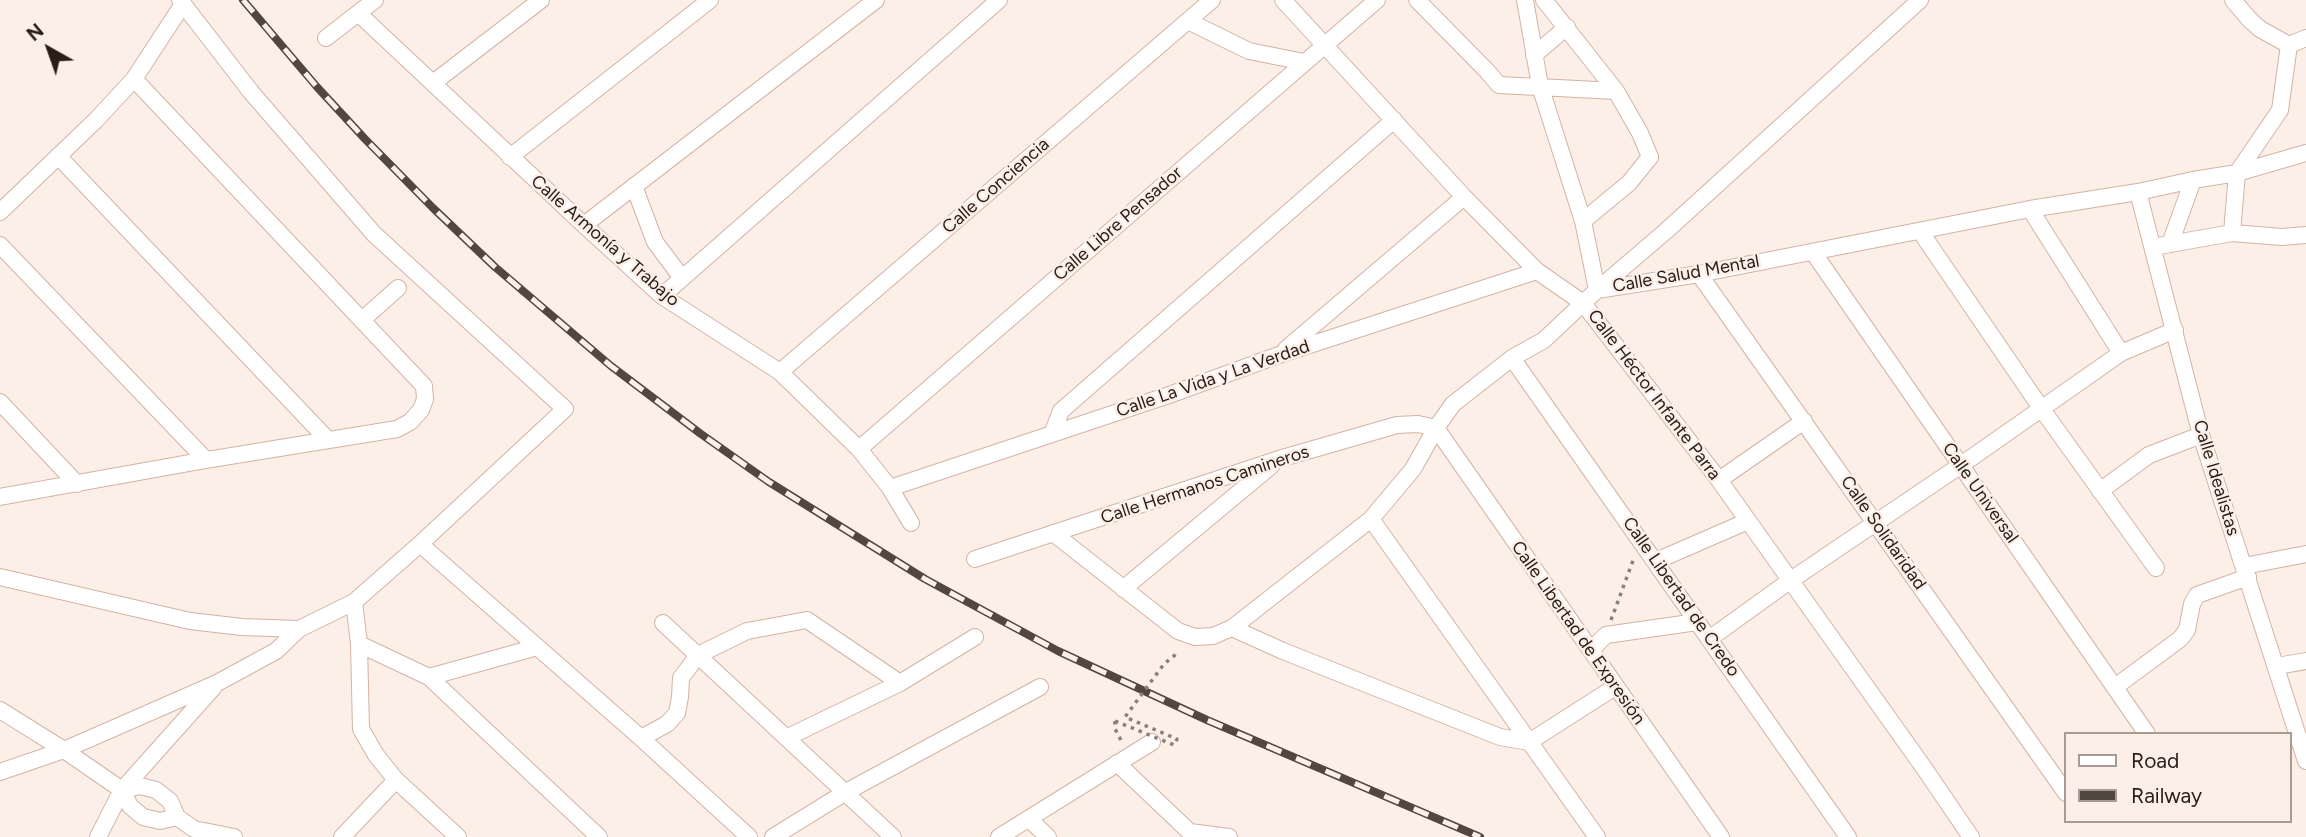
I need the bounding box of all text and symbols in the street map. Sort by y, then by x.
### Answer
north arrow [14,14,84,84]
text: N [22,19,48,46]
street label: Calle Conciencia [938,134,1054,238]
street label: Calle Libre Pensador [1049,162,1187,286]
street label: Calle Armonía y Trabajo [526,171,684,311]
street label: Calle Salud Mental [1611,250,1761,298]
street label: Calle Héctor Infante Parra [1583,306,1725,484]
street label: Calle La Vida y La Verdad [1114,336,1312,422]
street label: Calle Idealistas [2188,418,2244,538]
street label: Calle Universal [1937,439,2023,547]
street label: Calle Hermanos Camineros [1098,441,1312,529]
street label: Calle Solidaridad [1836,472,1930,594]
street label: Calle Libertad de Credo [1618,513,1744,681]
street label: Calle Libertad de Expresión [1506,537,1650,729]
legend [2064,732,2292,823]
text: Road [2131,748,2179,773]
text: Railway [2131,783,2202,808]

